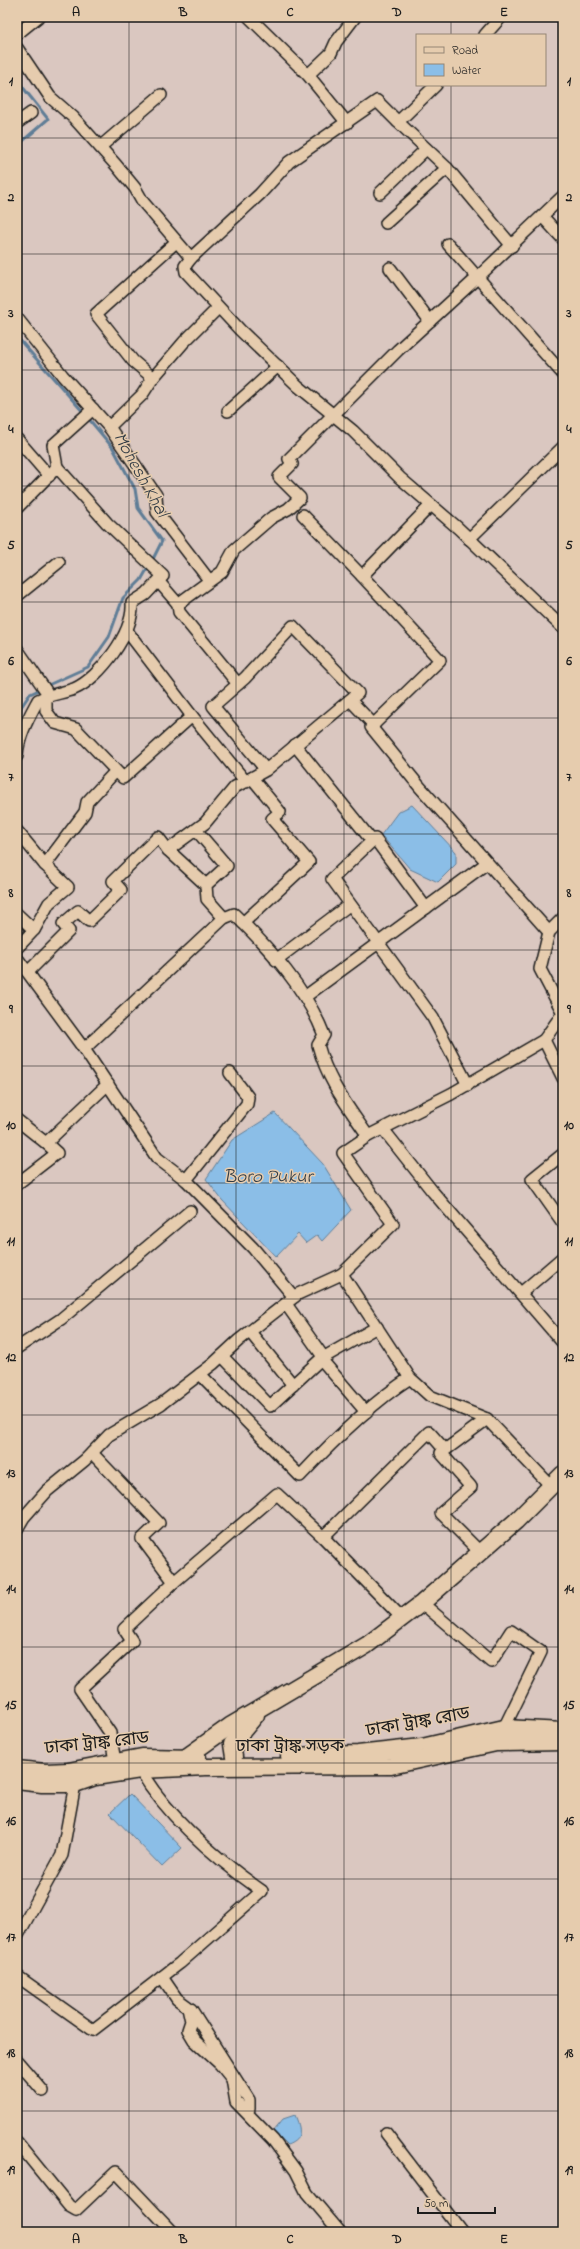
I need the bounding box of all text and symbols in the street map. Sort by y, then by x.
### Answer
text: A [72,3,80,22]
text: B [178,3,188,22]
text: C [286,3,294,22]
text: D [391,3,402,22]
text: E [500,3,508,22]
legend [416,34,546,86]
text: Road [452,42,478,60]
text: Water [452,62,481,80]
text: 1 [9,72,14,91]
text: 1 [567,72,572,91]
text: 2 [7,188,15,207]
text: 2 [565,188,573,207]
text: 3 [7,304,14,323]
text: 3 [565,304,572,323]
text: 4 [7,420,14,439]
text: 4 [565,420,572,439]
water label: Mohesh Khal [106,428,176,525]
text: 5 [7,536,15,555]
text: 5 [565,536,573,555]
text: 6 [7,652,14,671]
text: 6 [565,652,572,671]
text: 7 [8,768,14,787]
text: 7 [566,768,572,787]
text: 8 [8,884,14,903]
text: 8 [566,884,572,903]
text: 9 [8,1000,14,1019]
text: 9 [566,1000,572,1019]
text: 10 [6,1116,16,1135]
text: 10 [564,1116,574,1135]
water label: Boro Pukur [224,1164,315,1191]
text: 11 [7,1232,16,1251]
text: 11 [565,1232,574,1251]
text: 12 [6,1348,17,1367]
text: 12 [564,1348,575,1367]
text: 13 [6,1464,16,1483]
text: 13 [564,1464,574,1483]
text: 14 [6,1580,16,1599]
text: 14 [564,1580,574,1599]
text: 15 [5,1696,17,1715]
text: 15 [563,1696,575,1715]
street label: ঢাকা ট্রাঙ্ক রোড [363,1701,472,1745]
street label: ঢাকা ট্রাঙ্ক রোড [42,1726,151,1763]
street label: ঢাকা ট্রাঙ্ক সড়ক [235,1734,345,1760]
text: 16 [6,1812,16,1831]
text: 16 [564,1812,574,1831]
text: 17 [6,1928,16,1947]
text: 17 [564,1928,574,1947]
text: 18 [6,2044,16,2063]
text: 18 [564,2044,574,2063]
text: 19 [7,2161,16,2180]
text: 19 [565,2161,574,2180]
scale bar [418,2189,495,2215]
text: 50 m [424,2195,448,2213]
text: A [72,2230,80,2249]
text: B [178,2230,188,2249]
text: C [286,2230,294,2249]
text: D [391,2230,402,2249]
text: E [500,2230,508,2249]

